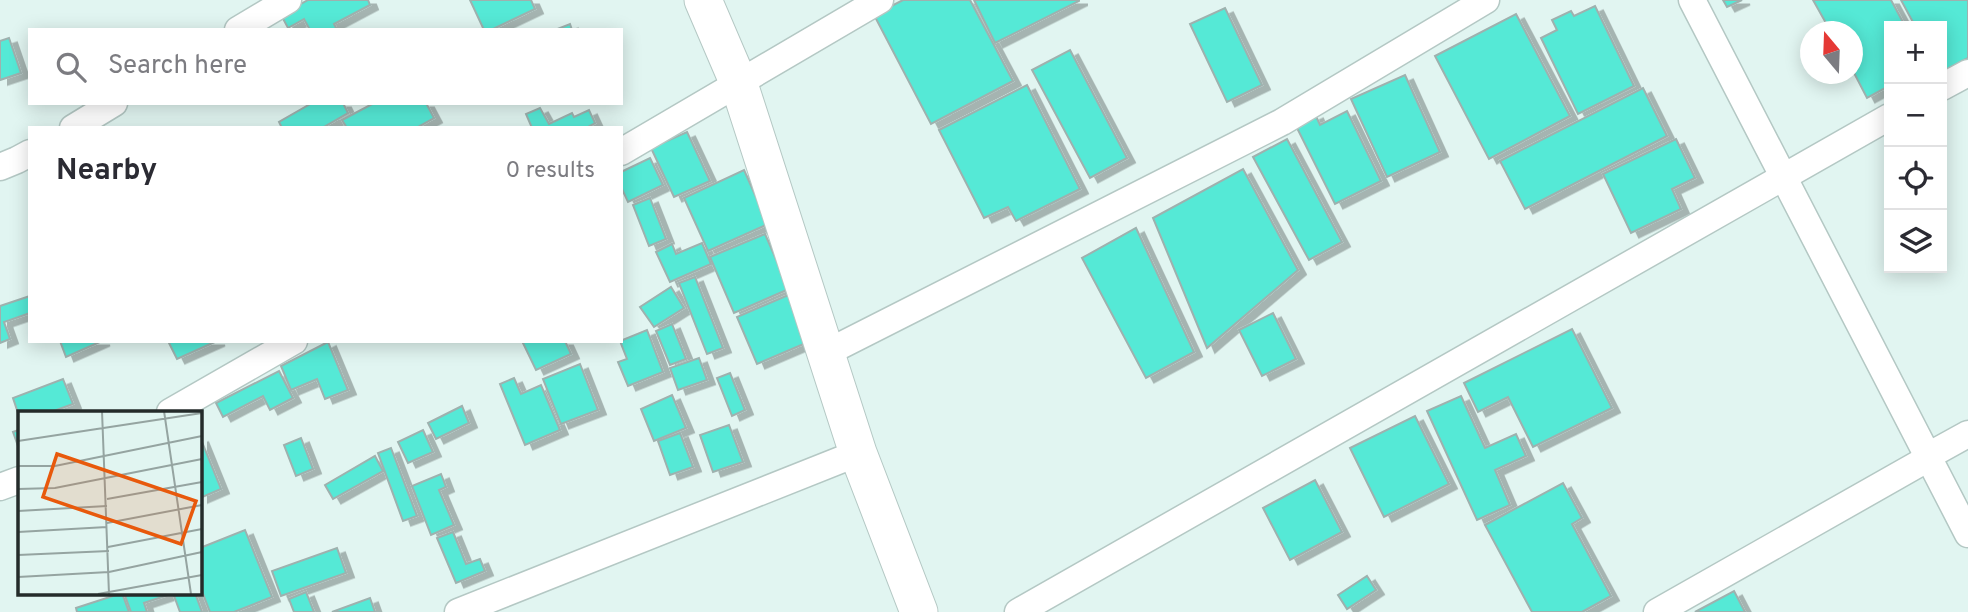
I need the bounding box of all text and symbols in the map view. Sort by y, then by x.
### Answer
north arrow [1800,21,1863,84]
map controls [1884,21,1947,273]
button: + [1884,21,1947,84]
search box [28,28,623,105]
icon: search [52,48,90,86]
text: Search here [108,50,247,83]
button: − [1884,84,1947,147]
button: locate [1884,147,1947,210]
text: Nearby [56,153,157,190]
text: 0 results [506,157,595,186]
button: layers [1884,210,1947,273]
inset map [18,411,201,594]

